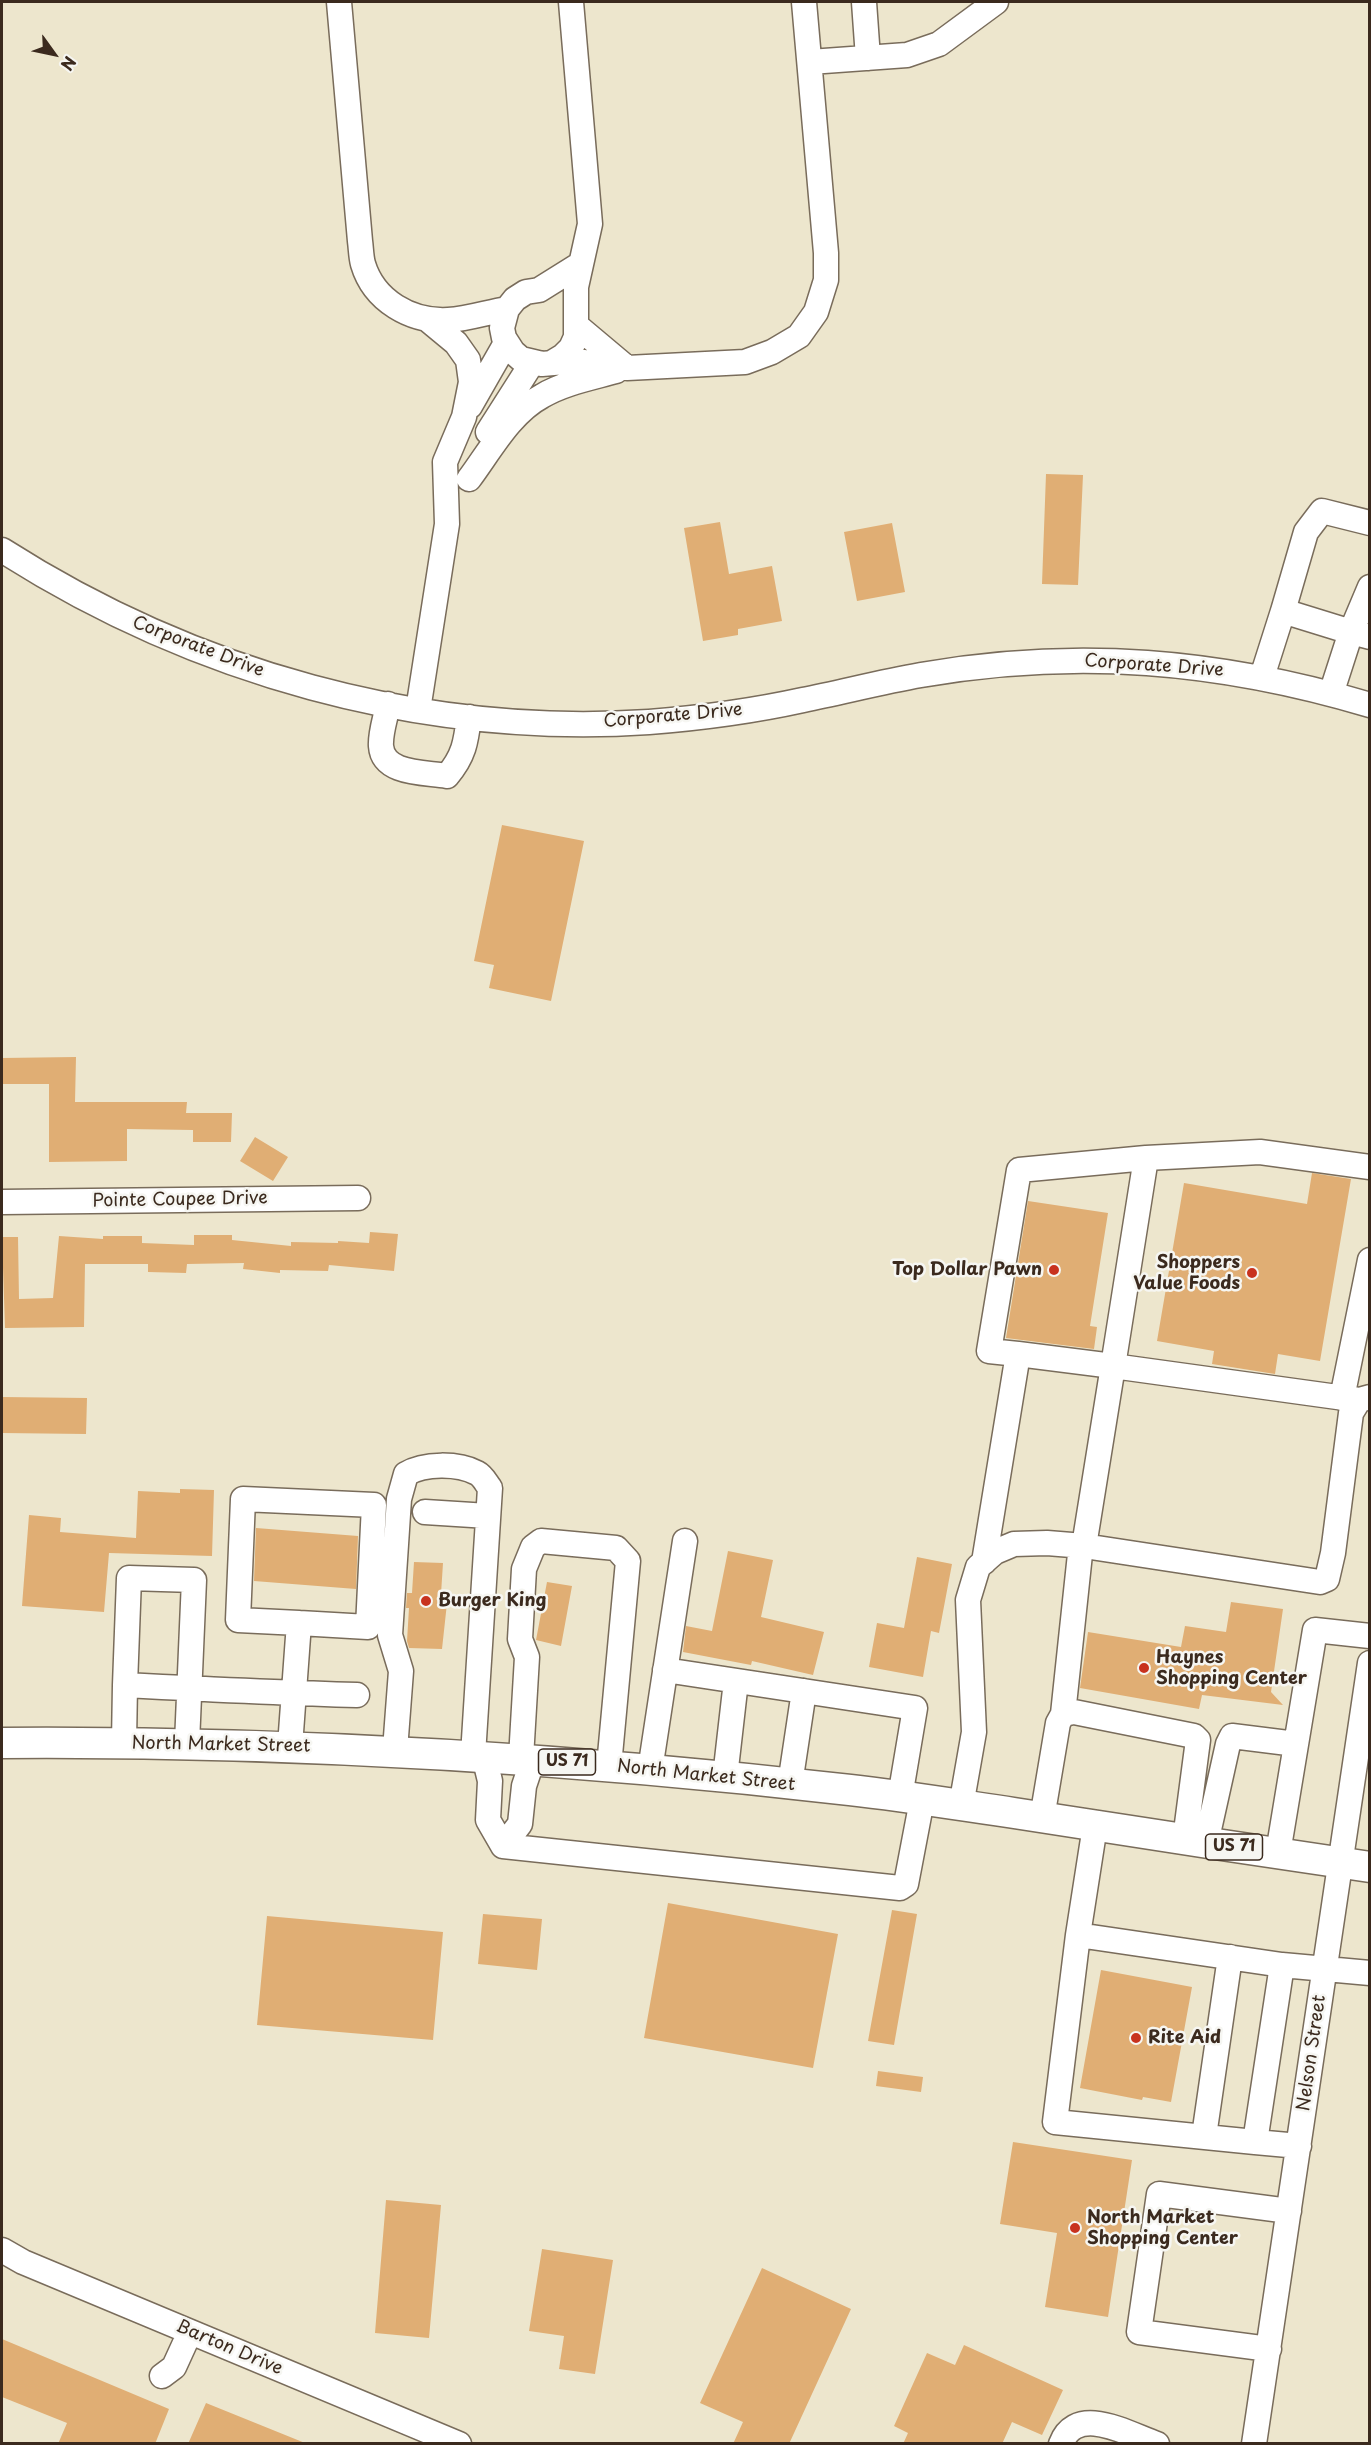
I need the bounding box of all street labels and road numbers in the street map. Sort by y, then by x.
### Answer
street label: Corporate Drive [129,612,267,682]
street label: Corporate Drive [1084,650,1224,682]
street label: Corporate Drive [603,699,743,733]
street label: Pointe Coupee Drive [92,1188,268,1212]
street label: North Market Street [131,1733,311,1757]
road number: US 71 [538,1749,596,1775]
street label: North Market Street [616,1756,796,1796]
road number: US 71 [1206,1834,1262,1860]
street label: Nelson Street [1293,1993,1331,2113]
street label: Barton Drive [172,2316,286,2380]

